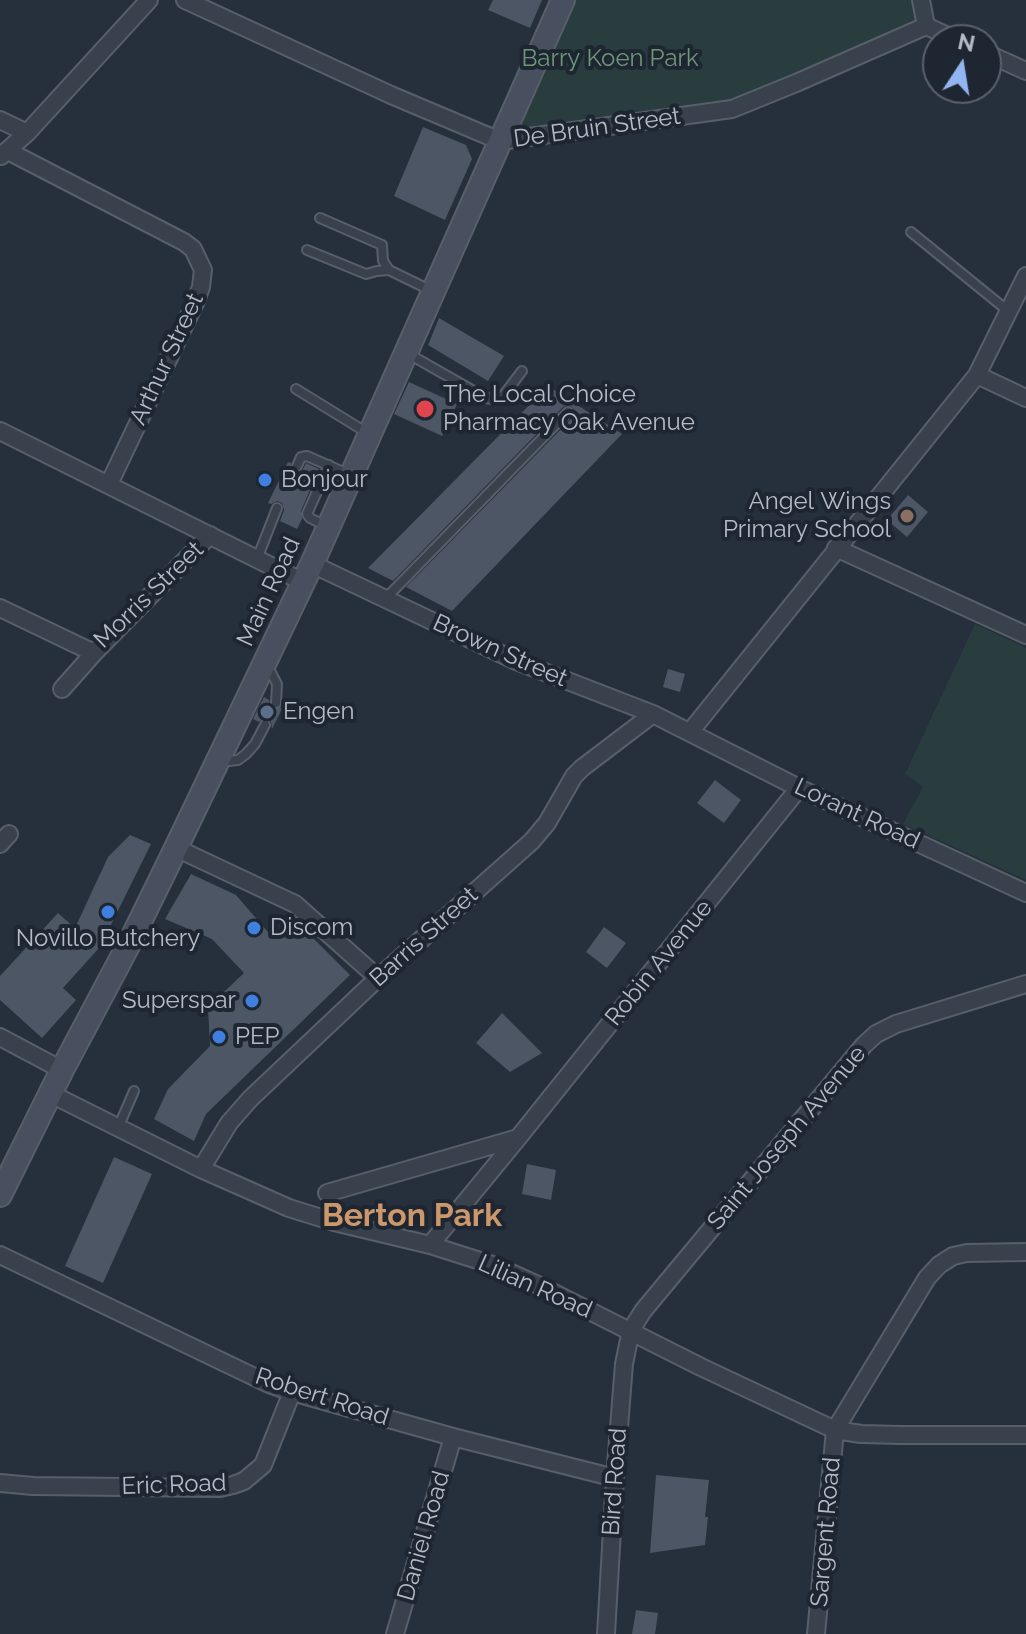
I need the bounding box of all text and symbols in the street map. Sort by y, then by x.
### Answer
north arrow [922,24,1002,104]
text: N [956,28,977,57]
park label: Barry Koen Park [521,45,699,73]
street label: De Bruin Street [512,102,682,154]
street label: Arthur Street [124,289,210,429]
place label: The Local Choice Pharmacy Oak Avenue [443,381,695,437]
marker: The Local Choice Pharmacy Oak Avenue [414,398,436,420]
place label: Bonjour [281,466,368,494]
marker: Bonjour [256,471,274,489]
place label: Angel Wings Primary School [723,488,891,544]
marker: Angel Wings Primary School [898,507,916,525]
street label: Main Road [231,533,307,651]
street label: Morris Street [88,536,210,654]
street label: Brown Street [428,609,572,693]
place label: Engen [283,698,354,726]
marker: Engen [258,703,276,721]
street label: Lorant Road [790,772,924,856]
street label: Barris Street [364,881,484,993]
street label: Robin Avenue [599,894,719,1032]
marker: Novillo Butchery [99,903,117,921]
place label: Discom [270,914,353,942]
marker: Discom [245,919,263,937]
place label: Novillo Butchery [16,925,200,953]
place label: Superspar [122,987,236,1015]
marker: Superspar [243,992,261,1010]
place label: PEP [235,1023,279,1051]
marker: PEP [210,1028,228,1046]
street label: Saint Joseph Avenue [702,1040,872,1236]
district label: Berton Park [322,1197,502,1235]
street label: Lilian Road [474,1249,596,1325]
street label: Robert Road [252,1362,392,1432]
street label: Bird Road [597,1427,633,1537]
street label: Sargent Road [805,1456,847,1608]
street label: Daniel Road [392,1468,456,1604]
street label: Eric Road [121,1469,227,1501]

